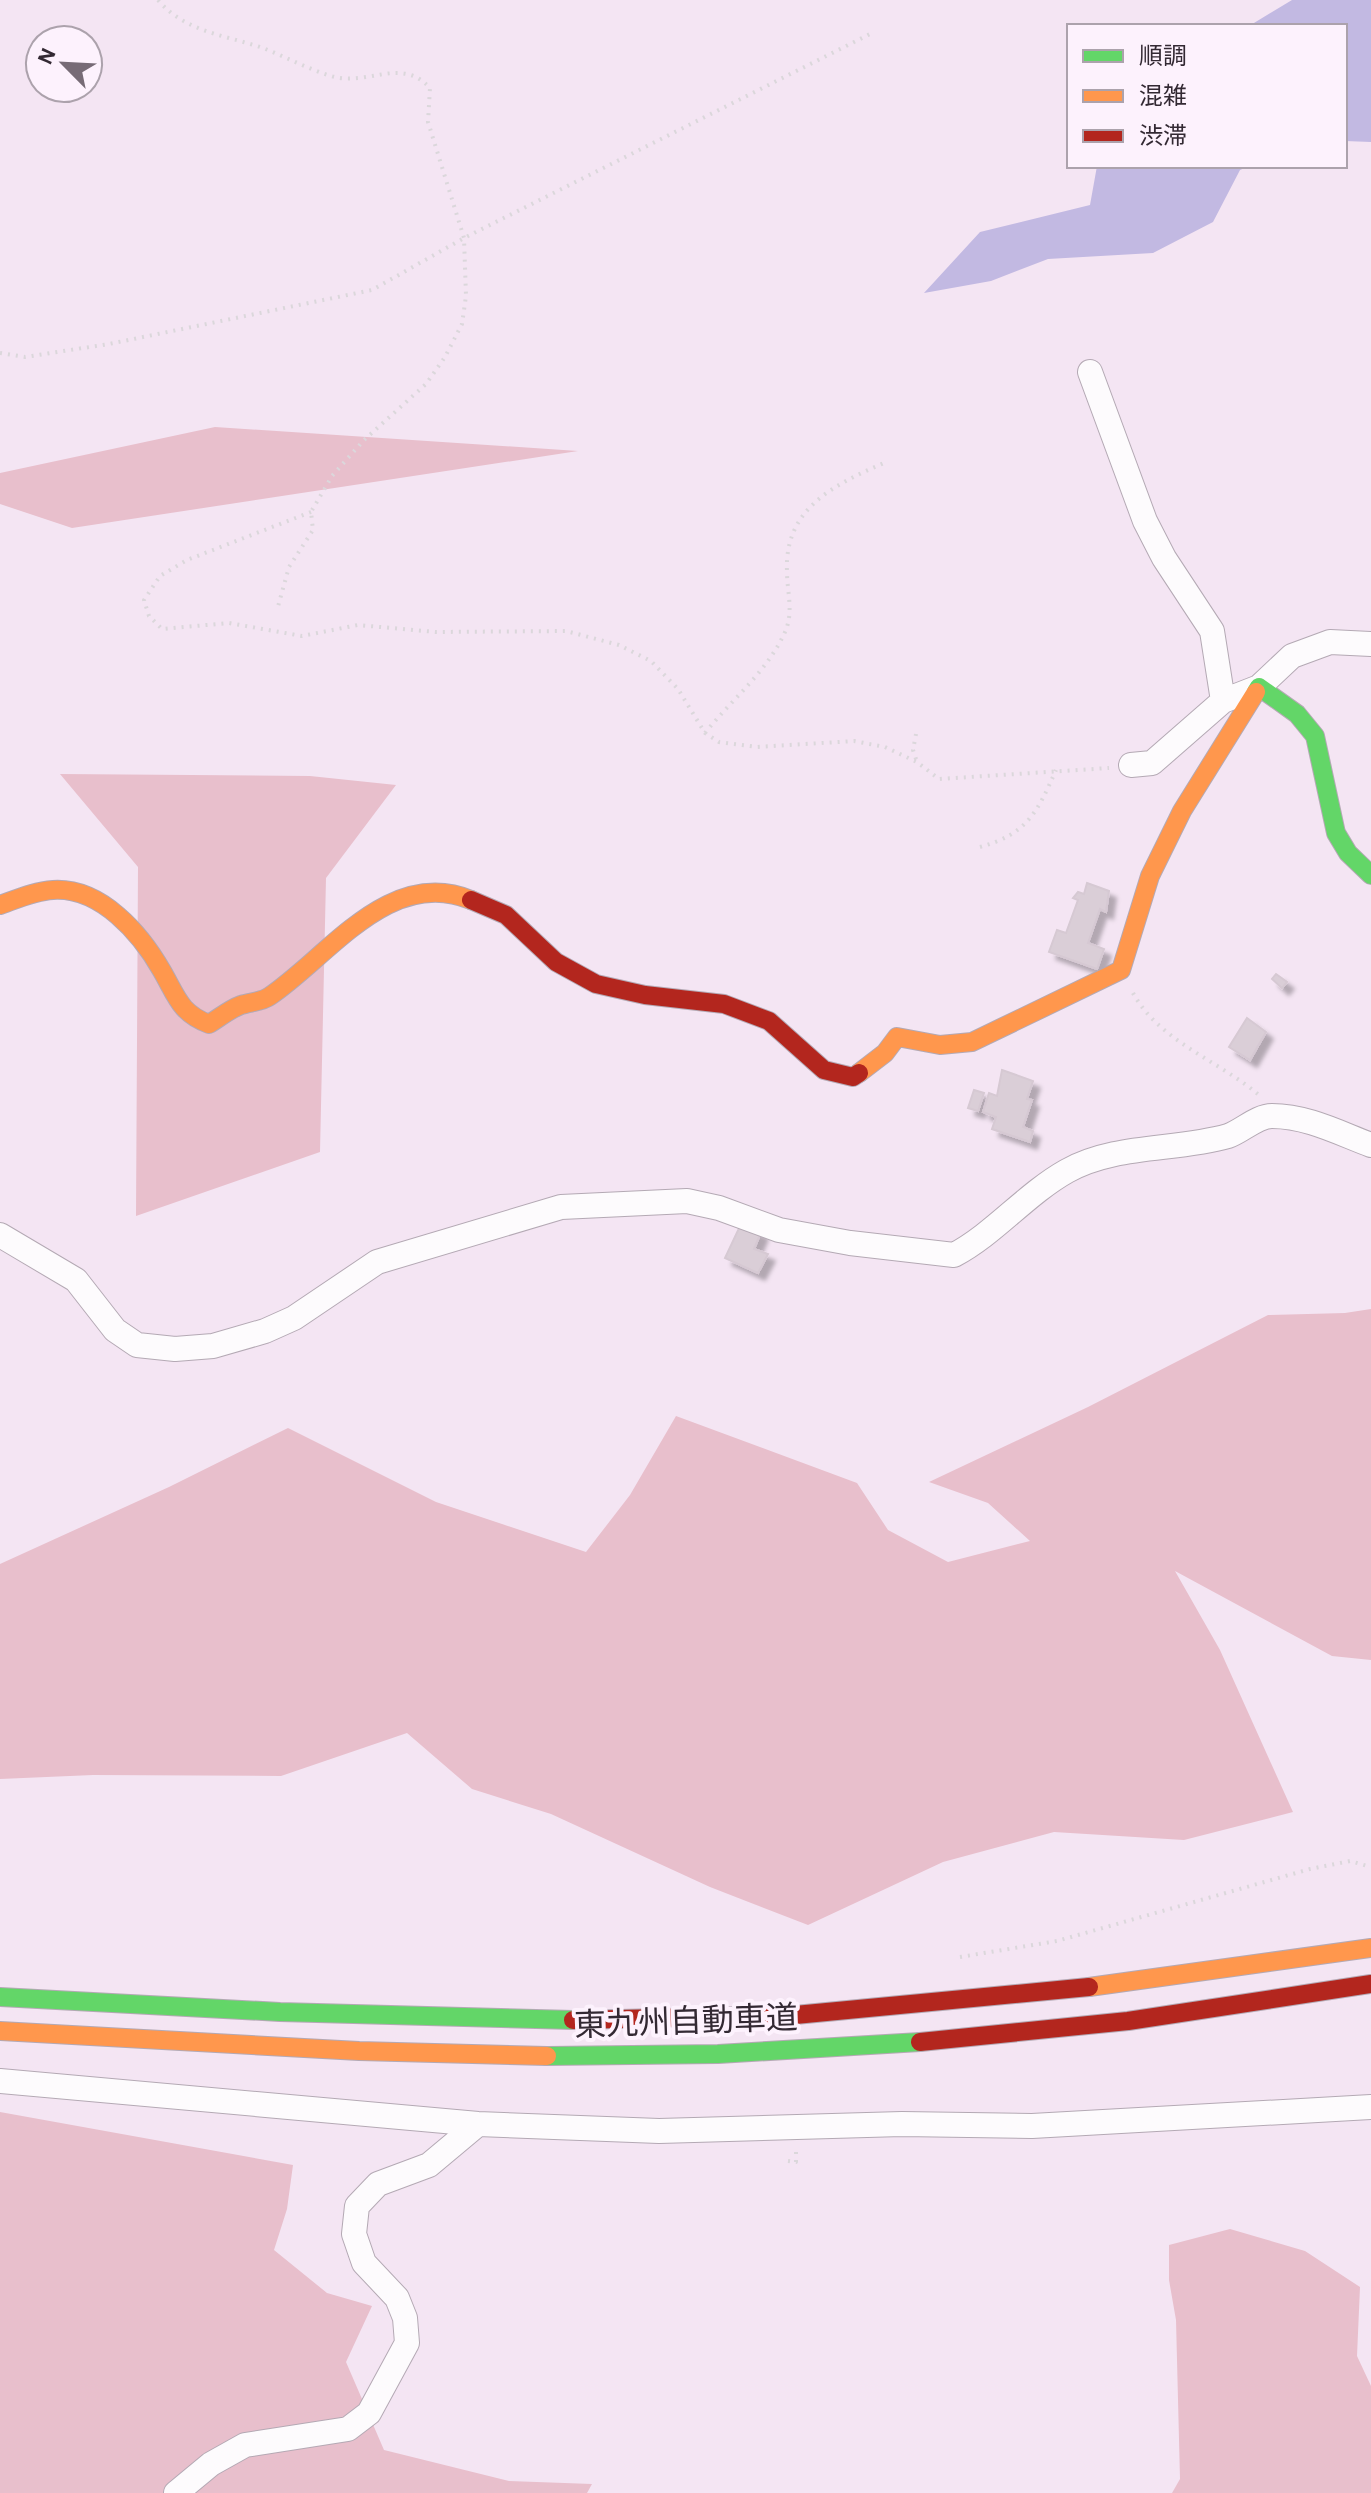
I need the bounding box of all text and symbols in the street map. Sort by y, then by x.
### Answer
north arrow [24,24,104,104]
legend [1067,24,1347,168]
text: 順調 [1139,44,1187,69]
text: N [33,45,60,68]
text: 混雑 [1139,83,1187,109]
text: 渋滞 [1139,123,1187,149]
street label: 東九州自動車道 [573,2000,798,2042]

